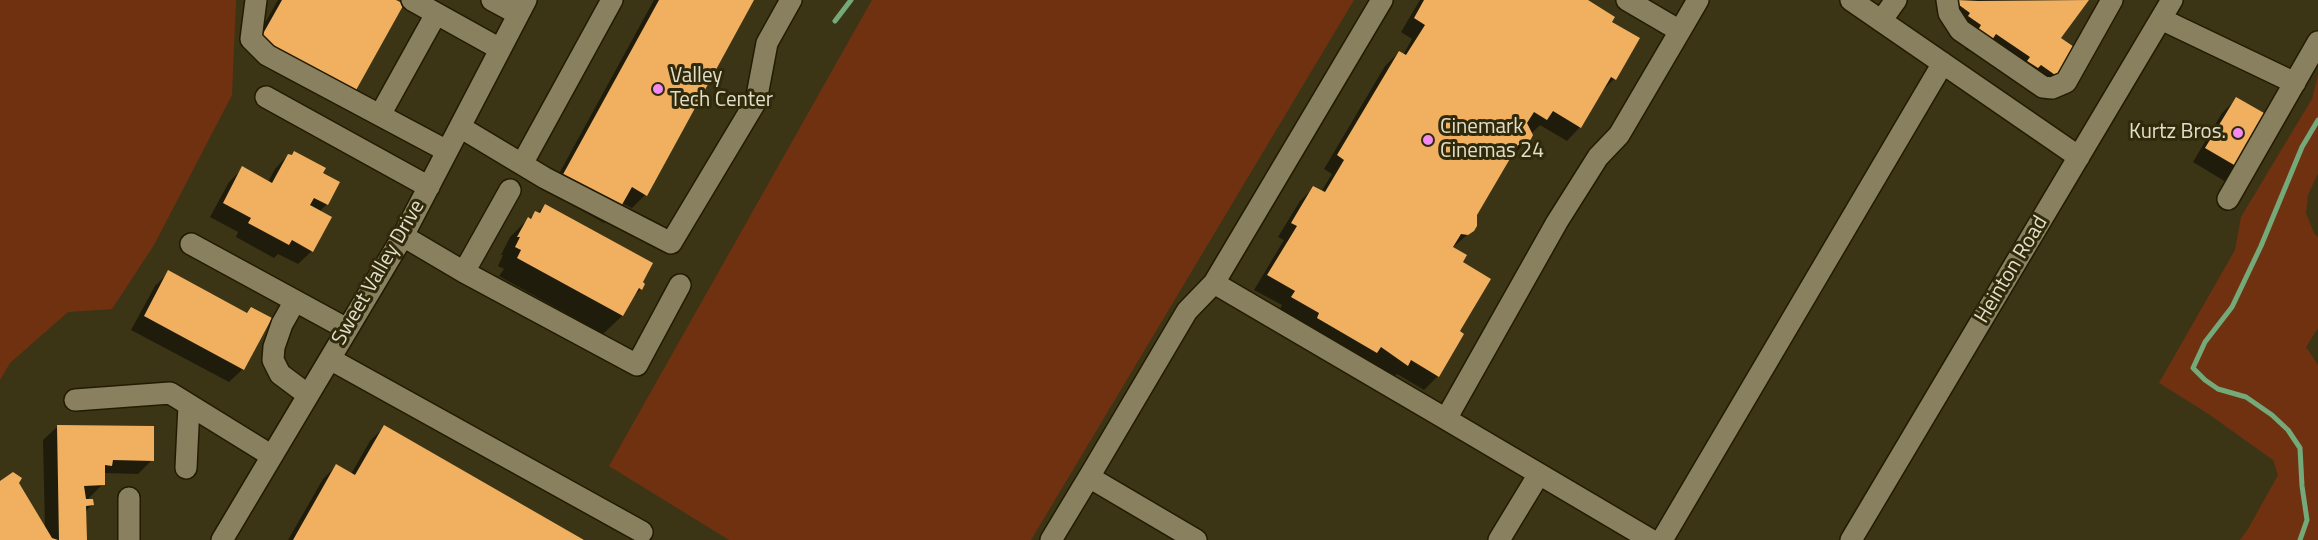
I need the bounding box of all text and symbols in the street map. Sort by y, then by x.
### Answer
place label: Valley Tech Center [670,64,773,114]
marker: Valley Tech Center [651,82,665,96]
place label: Cinemark Cinemas 24 [1440,115,1544,165]
place label: Kurtz Bros. [2129,120,2226,146]
marker: Kurtz Bros. [2231,126,2245,140]
marker: Cinemark Cinemas 24 [1421,133,1435,147]
street label: Sweet Valley Drive [327,196,431,350]
street label: Heinton Road [1970,212,2054,328]

